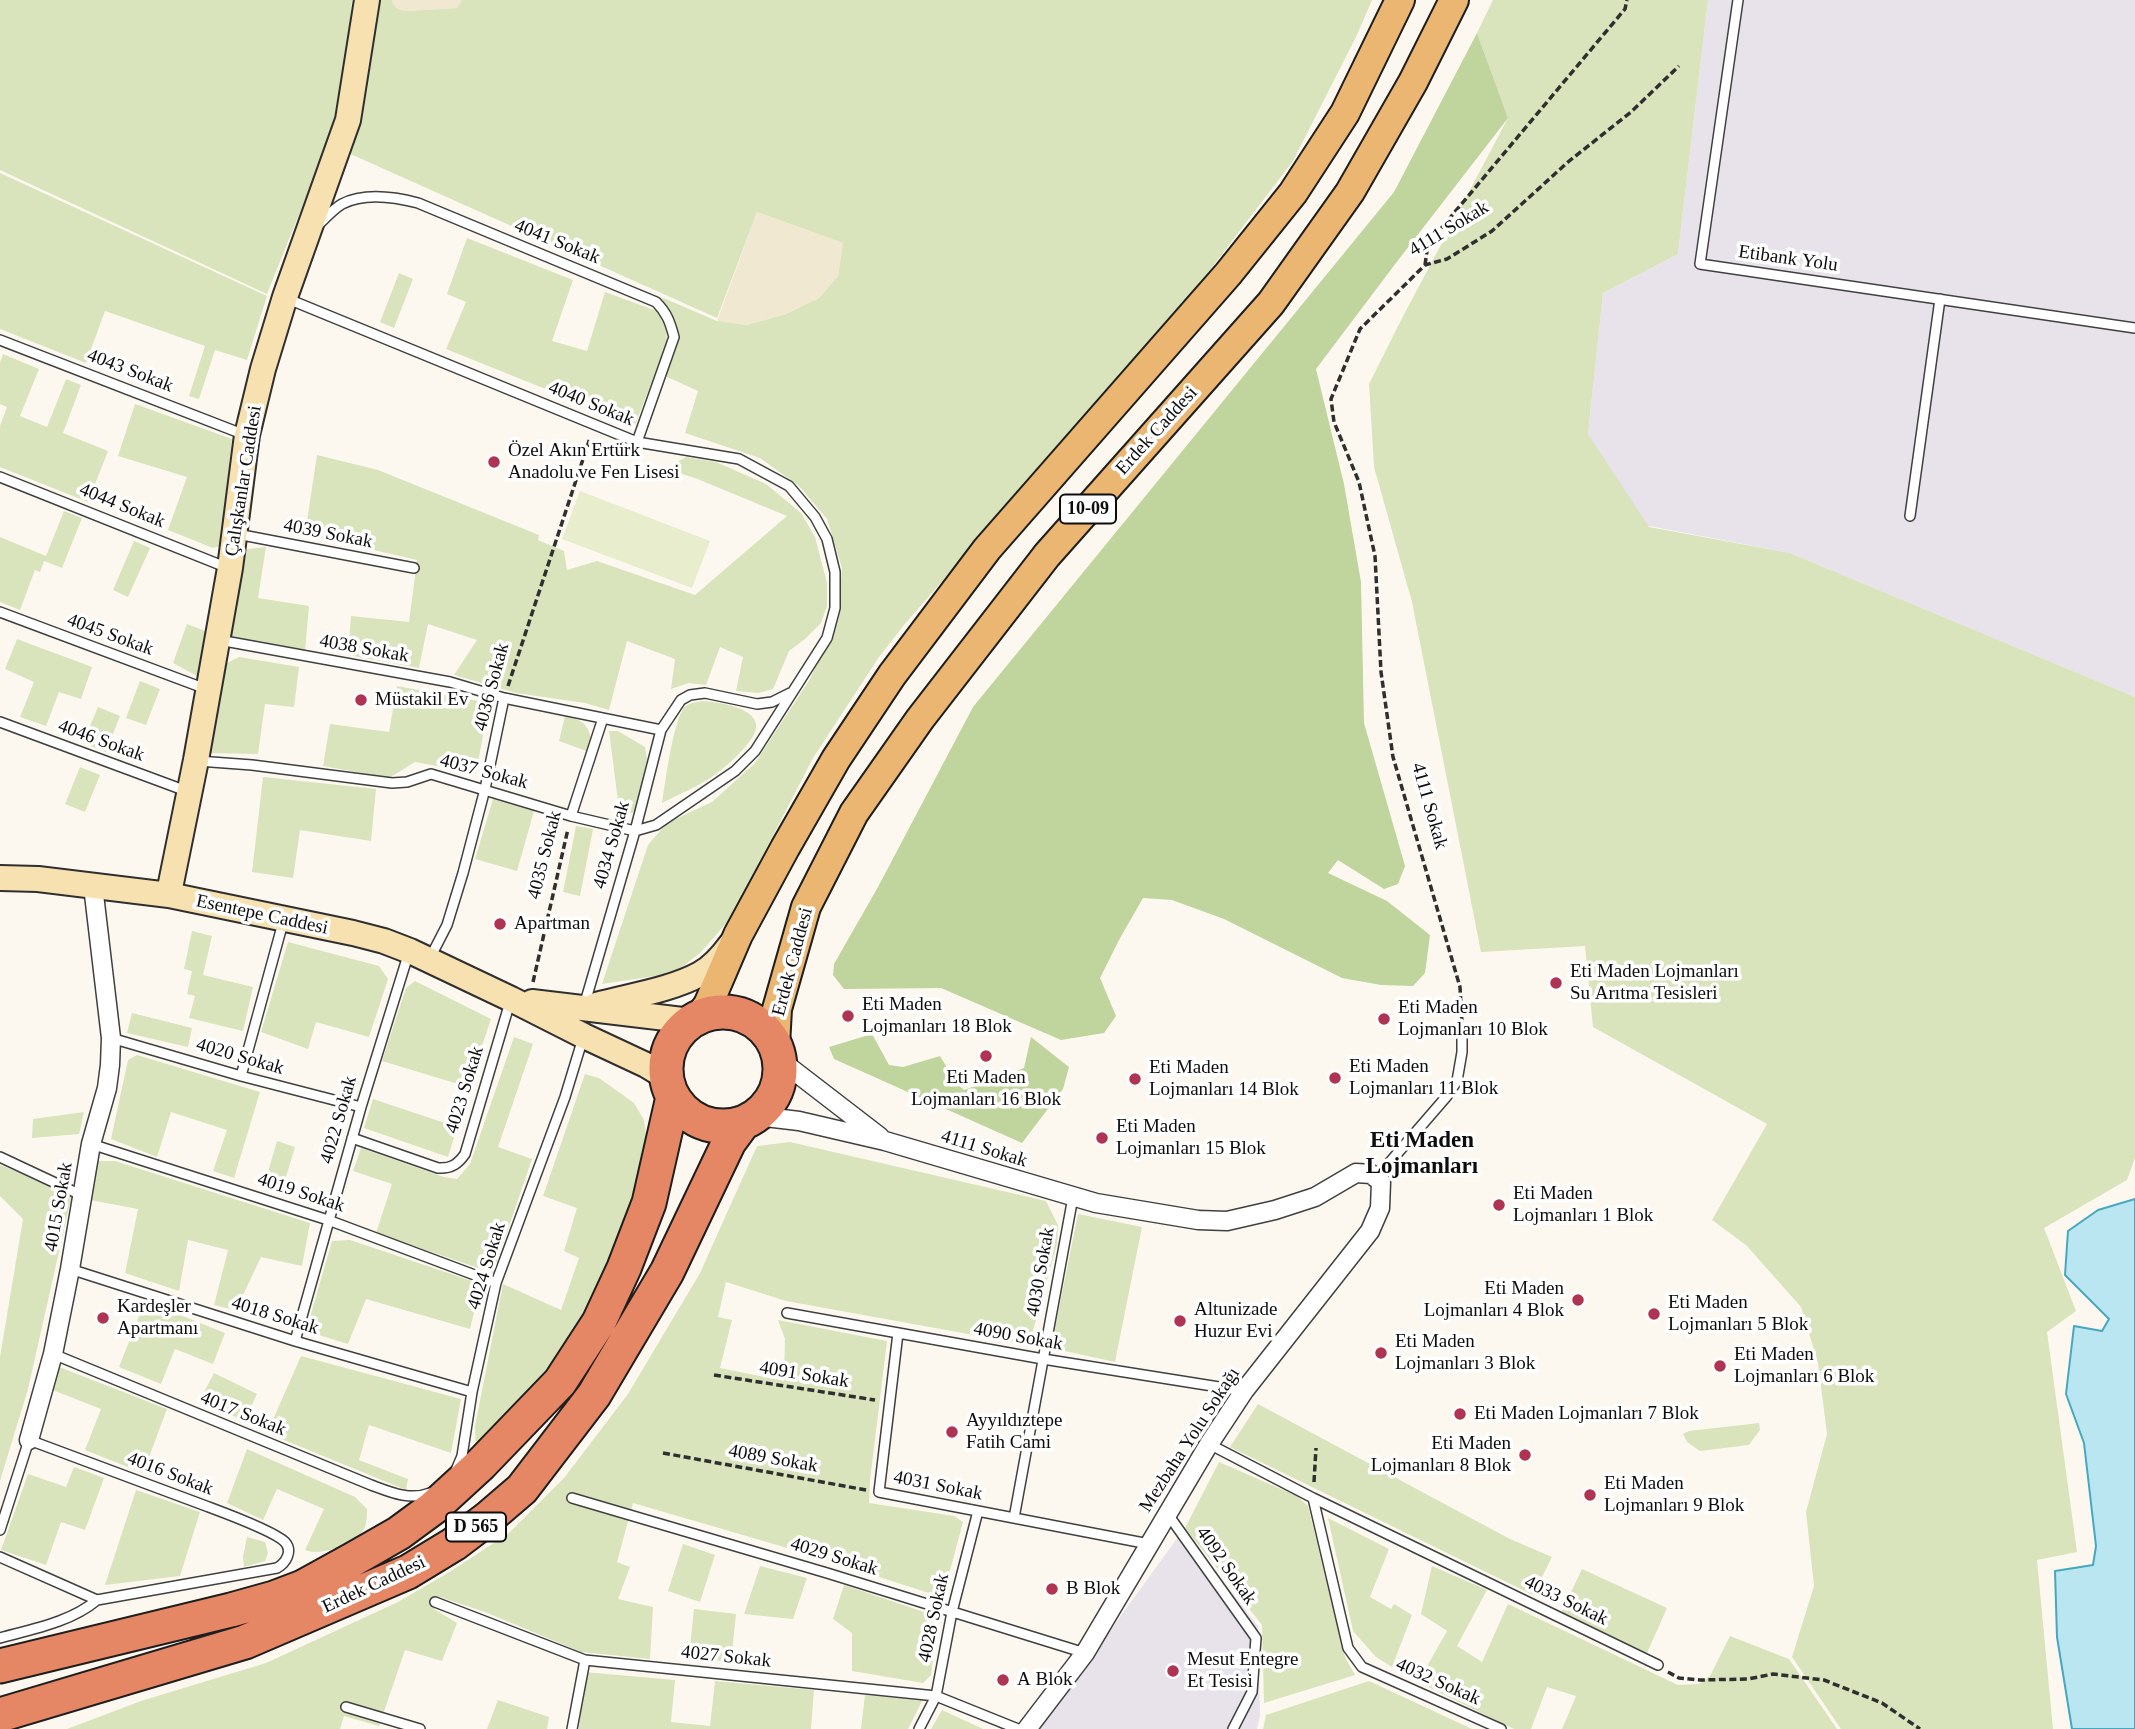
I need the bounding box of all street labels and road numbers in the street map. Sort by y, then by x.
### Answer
street label: 4111 Sokak [1405,196,1493,262]
street label: 4041 Sokak [511,215,603,269]
street label: Etibank Yolu [1737,241,1839,277]
street label: 4043 Sokak [84,344,176,398]
street label: 4040 Sokak [545,377,637,431]
street label: Erdek Caddesi [1111,382,1203,480]
street label: Çalışkanlar Caddesi [221,404,267,558]
street label: 4044 Sokak [76,479,168,533]
road number: 10-09 [1060,494,1116,524]
street label: 4039 Sokak [282,514,374,554]
street label: 4045 Sokak [64,609,156,661]
street label: 4038 Sokak [318,630,410,668]
street label: 4036 Sokak [469,640,515,734]
street label: 4046 Sokak [55,715,147,767]
street label: 4037 Sokak [437,749,531,795]
street label: 4111 Sokak [1406,760,1452,852]
street label: 4034 Sokak [589,798,635,892]
street label: 4035 Sokak [523,808,567,902]
street label: Esentepe Caddesi [194,890,330,940]
street label: Erdek Caddesi [768,905,818,1019]
street label: 4020 Sokak [193,1034,287,1080]
street label: 4023 Sokak [441,1044,489,1136]
street label: 4022 Sokak [316,1073,362,1167]
street label: 4111 Sokak [938,1125,1030,1173]
street label: 4015 Sokak [40,1161,78,1253]
street label: 4019 Sokak [255,1168,347,1218]
street label: 4024 Sokak [463,1220,511,1312]
street label: 4030 Sokak [1022,1226,1060,1318]
street label: 4018 Sokak [229,1292,321,1340]
street label: 4090 Sokak [972,1318,1064,1356]
street label: 4091 Sokak [758,1357,850,1393]
street label: Mezbaha Yolu Sokağı [1135,1363,1245,1517]
street label: 4017 Sokak [197,1387,289,1441]
street label: 4089 Sokak [727,1440,819,1478]
street label: 4016 Sokak [124,1447,216,1501]
street label: 4031 Sokak [892,1466,984,1506]
road number: D 565 [446,1512,506,1542]
street label: 4092 Sokak [1191,1522,1261,1610]
street label: 4029 Sokak [788,1533,880,1581]
street label: Erdek Caddesi [319,1551,429,1619]
street label: 4028 Sokak [913,1571,955,1665]
street label: 4033 Sokak [1520,1571,1612,1631]
street label: 4027 Sokak [680,1641,772,1673]
street label: 4032 Sokak [1392,1653,1484,1711]

